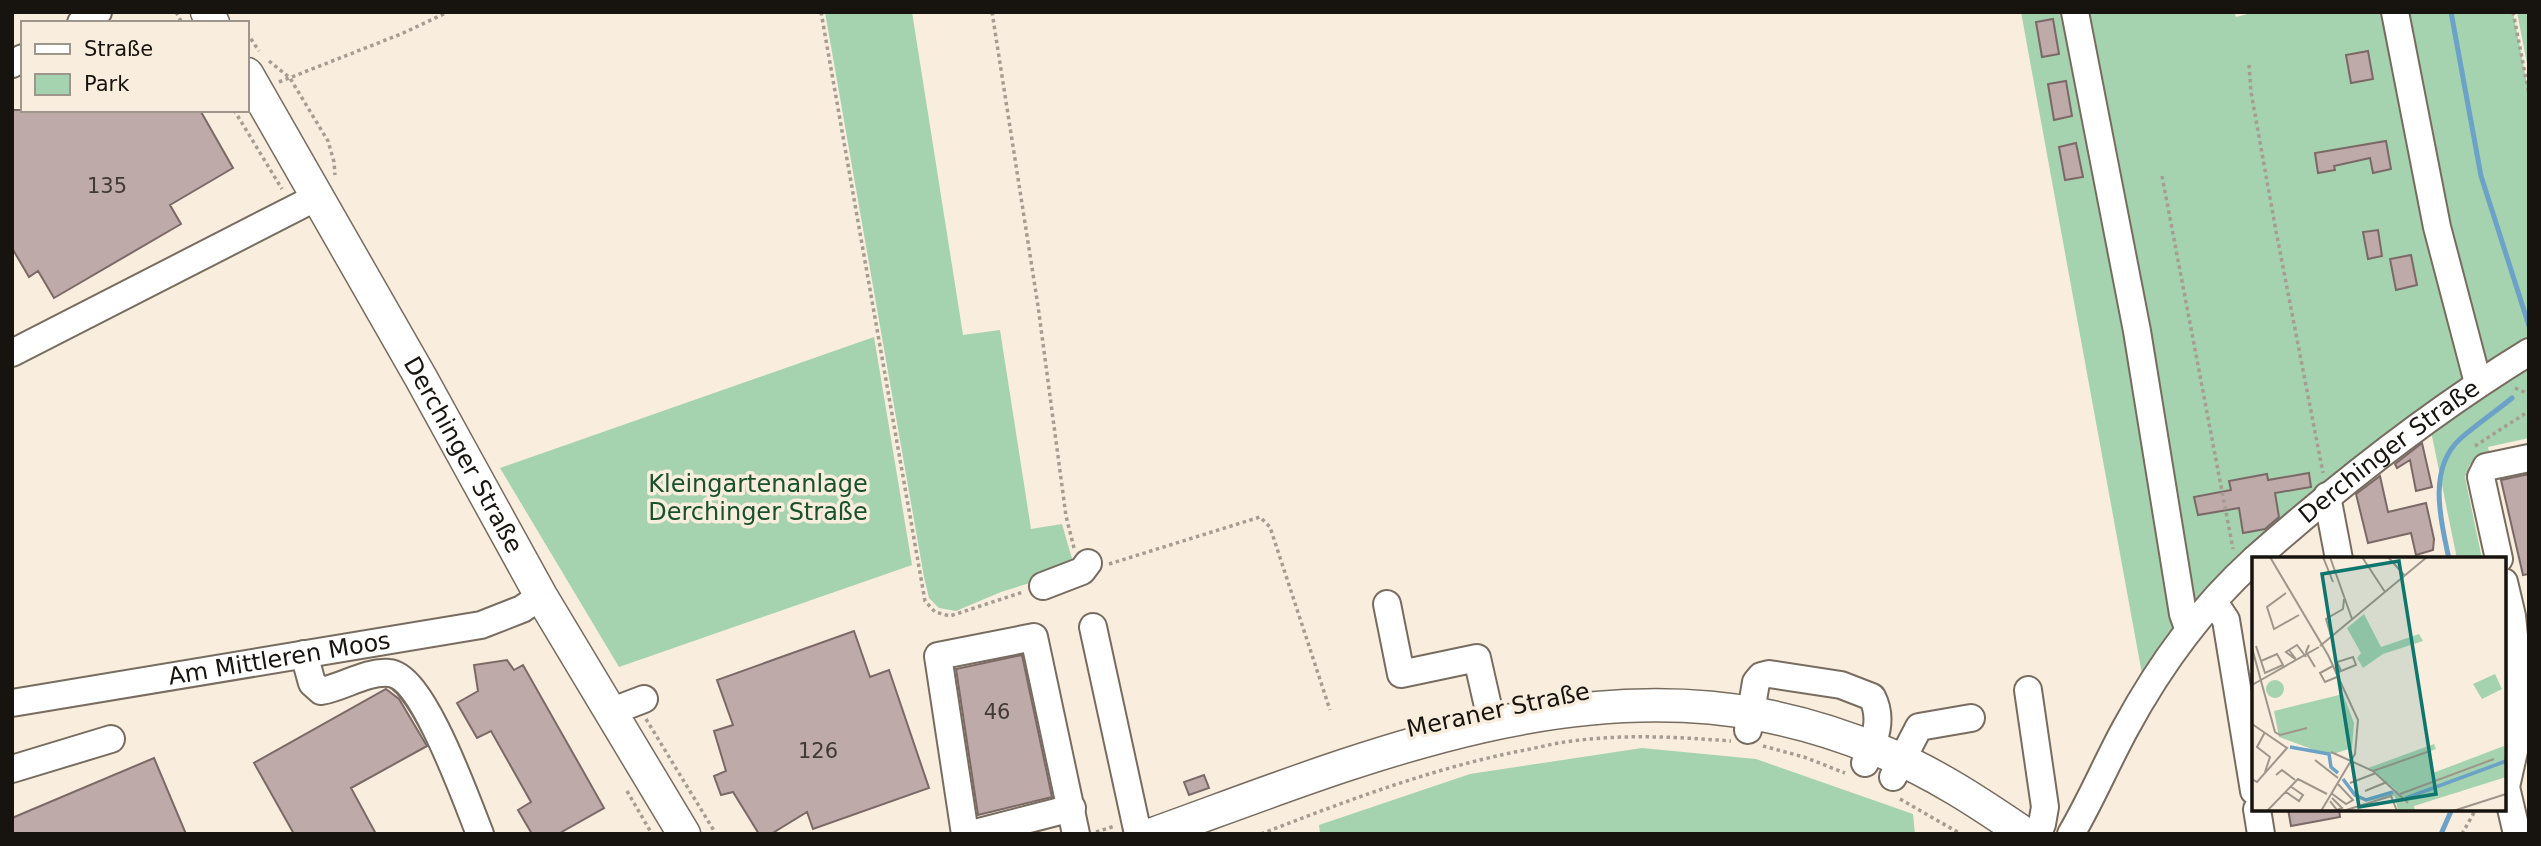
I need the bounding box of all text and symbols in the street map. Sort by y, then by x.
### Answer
legend [21,21,248,112]
text: Straße [84,37,153,61]
text: Park [84,72,130,96]
house number: 135 [87,174,127,198]
street label: Derchinger Straße [398,352,529,558]
street label: Derchinger Straße [2293,374,2485,529]
park label: Kleingartenanlage Derchinger Straße [648,470,868,526]
inset map [2252,557,2506,811]
street label: Am Mittleren Moos [166,626,392,691]
street label: Meraner Straße [1404,677,1592,743]
house number: 46 [984,700,1010,724]
house number: 126 [798,739,838,763]

